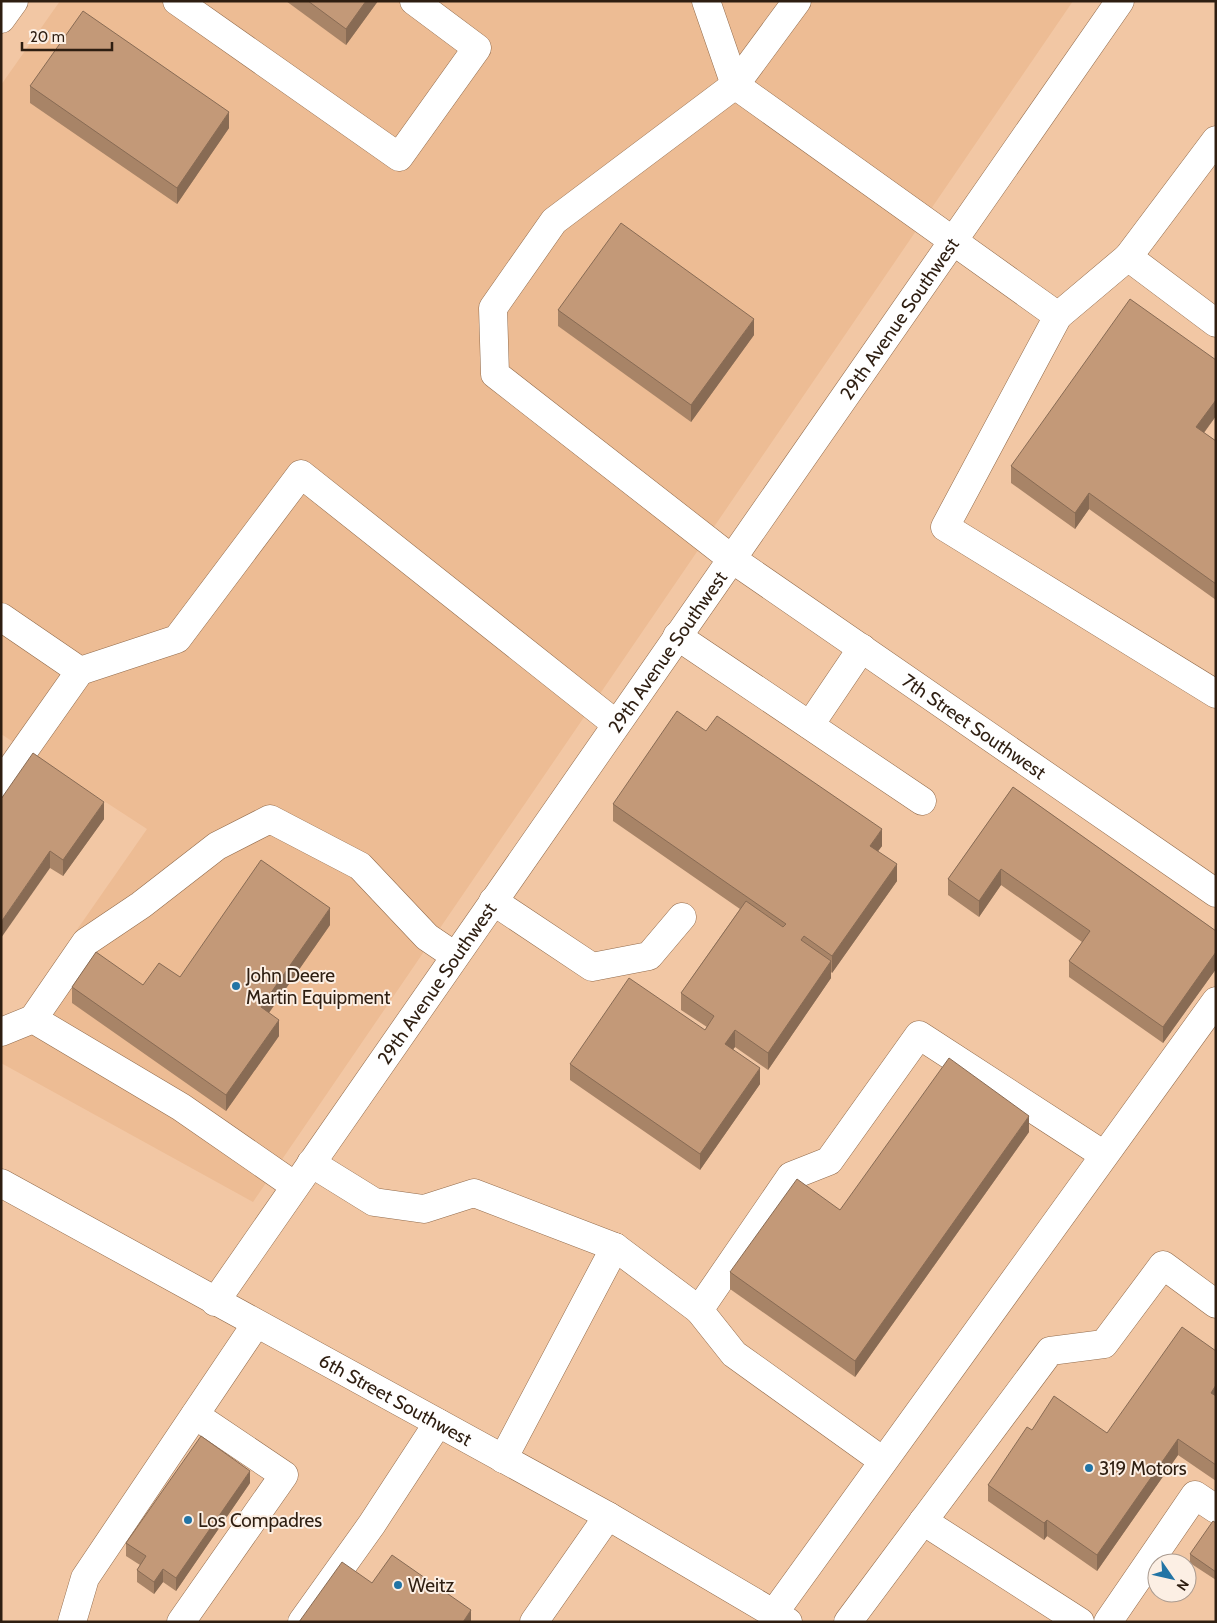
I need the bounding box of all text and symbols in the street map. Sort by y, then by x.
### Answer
scale bar [22,20,112,52]
text: 20 m [30,28,65,46]
street label: 29th Avenue Southwest [835,233,964,404]
street label: 29th Avenue Southwest [603,566,732,738]
street label: 7th Street Southwest [898,669,1051,784]
street label: 29th Avenue Southwest [373,898,502,1069]
place label: John Deere Martin Equipment [245,964,391,1009]
marker: John Deere Martin Equipment [230,980,242,992]
street label: 6th Street Southwest [315,1349,476,1451]
place label: 319 Motors [1099,1457,1187,1480]
marker: 319 Motors [1083,1462,1095,1474]
place label: Los Compadres [198,1509,322,1532]
marker: Los Compadres [182,1514,194,1526]
north arrow [1147,1553,1197,1603]
place label: Weitz [408,1574,454,1597]
text: N [1173,1576,1193,1594]
marker: Weitz [392,1579,404,1591]

